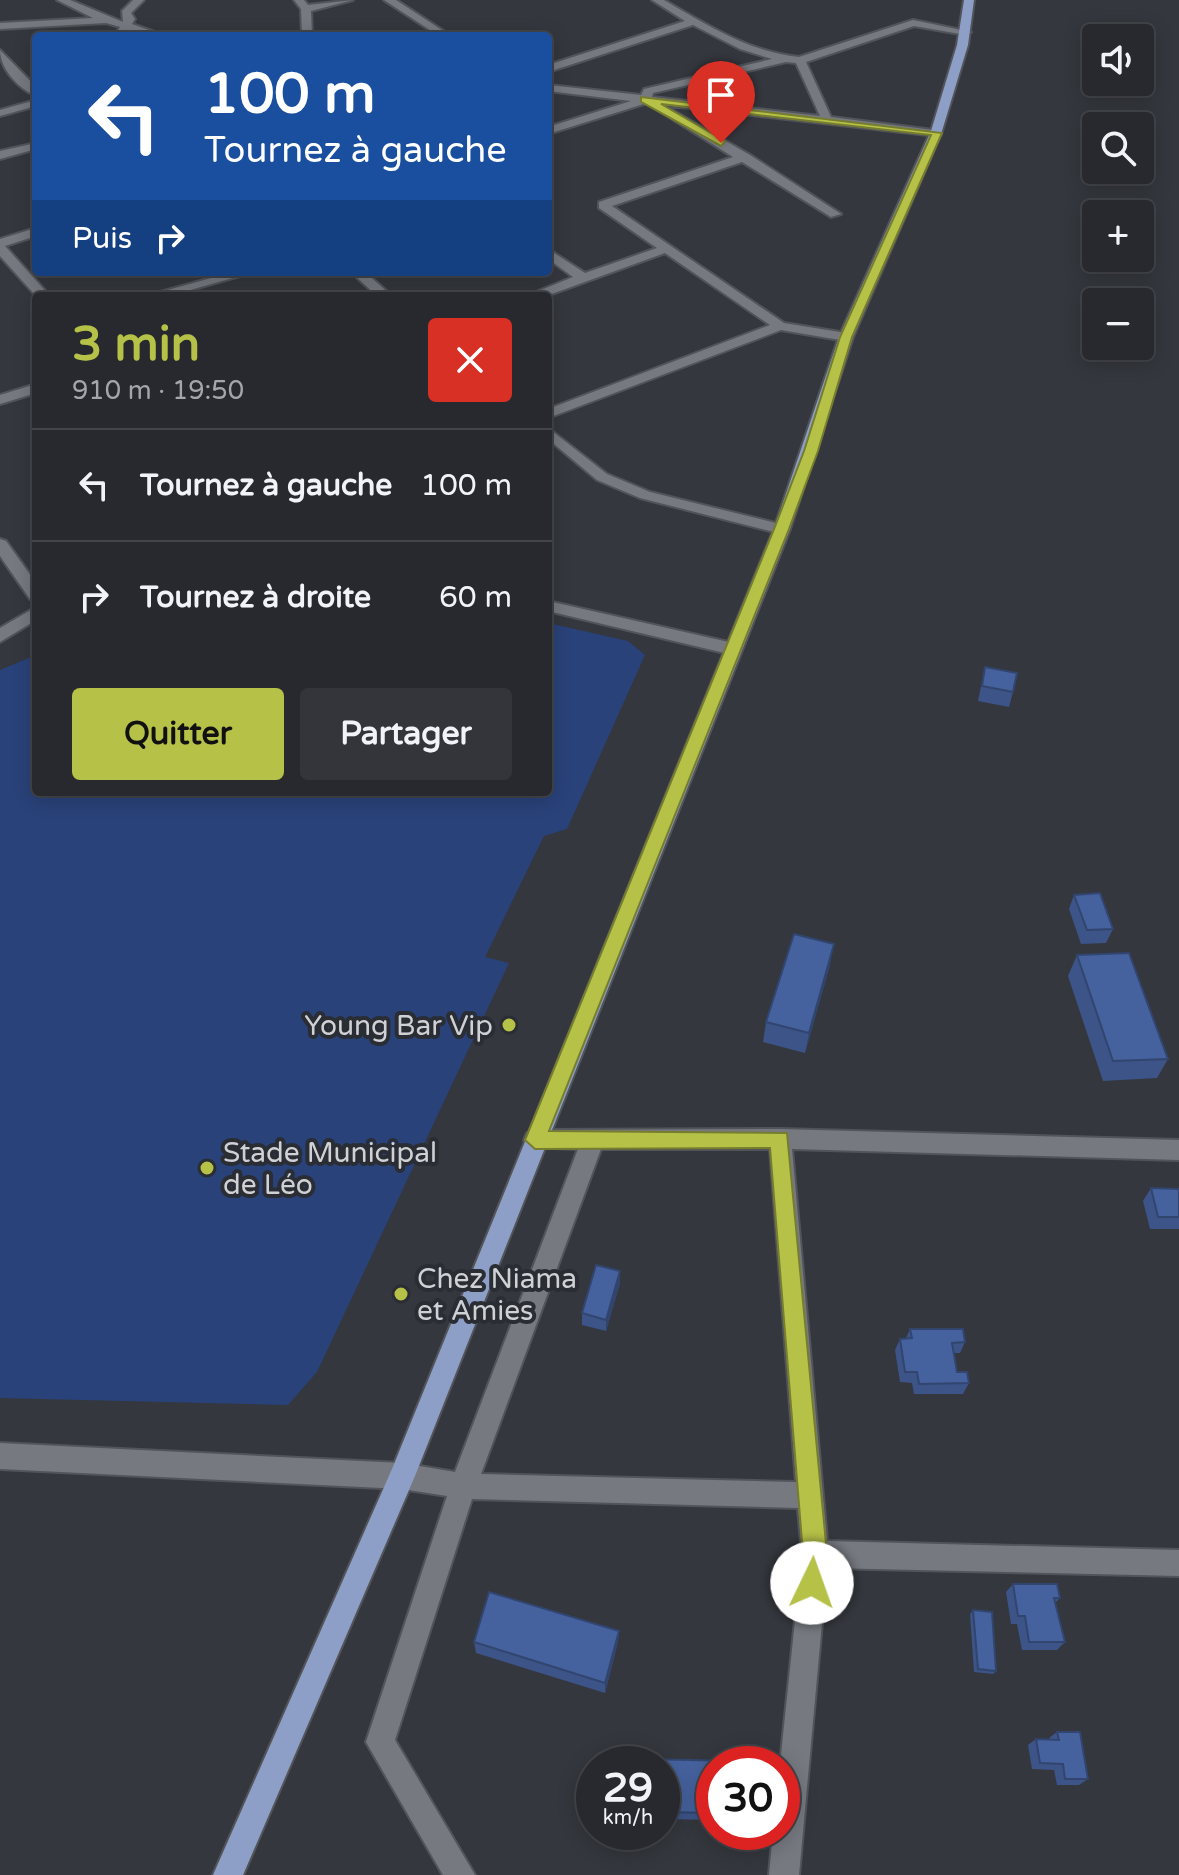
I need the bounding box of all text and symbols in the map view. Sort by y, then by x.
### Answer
map controls [1082,24,1154,360]
button: sound [1082,24,1154,96]
text: 100 m [204,61,375,128]
pin [687,61,755,143]
icon: left [72,64,176,168]
icon: arrive [699,73,743,117]
button: search [1082,112,1154,184]
text: Tournez à gauche [204,129,507,172]
button: + [1082,200,1154,272]
icon: right [148,216,192,260]
text: Puis [72,220,132,257]
button: − [1082,288,1154,360]
text: 3 min [72,316,200,374]
button: close [428,318,512,402]
text: 910 m · 19:50 [72,375,244,406]
icon: left [72,463,116,507]
text: Tournez à gauche [140,467,392,504]
text: 100 m [420,467,512,504]
icon: right [72,575,116,619]
text: Tournez à droite [140,579,371,616]
text: 60 m [439,579,512,616]
button: Quitter [72,688,284,780]
button: Partager [300,688,512,780]
place label: Young Bar Vip [304,1009,493,1043]
marker: Young Bar Vip [500,1016,518,1034]
place label: Stade Municipal de Léo [223,1136,437,1202]
marker: Stade Municipal de Léo [198,1159,216,1177]
place label: Chez Niama et Amies [417,1262,577,1328]
marker: Chez Niama et Amies [392,1285,410,1303]
position arrow [770,1541,854,1625]
speed limit sign: 30 [696,1746,800,1850]
text: 29 [603,1764,653,1812]
text: km/h [603,1806,653,1830]

